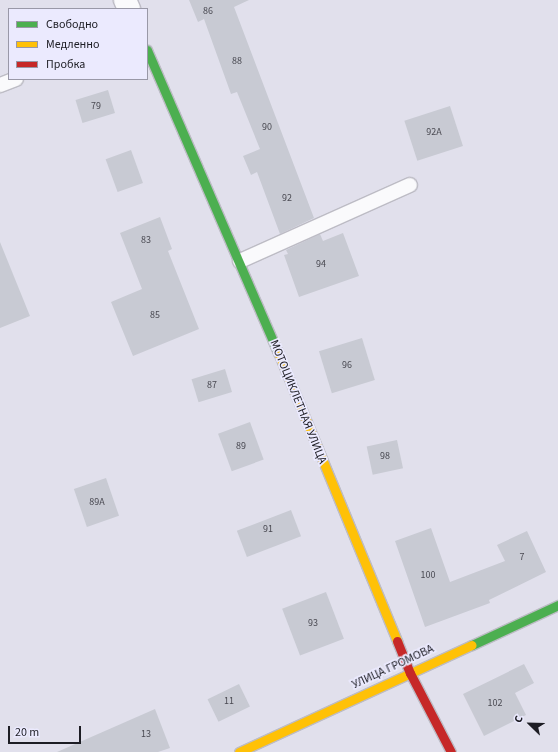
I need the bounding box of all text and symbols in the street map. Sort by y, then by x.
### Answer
house number: 86 [203,6,213,18]
legend [8,8,148,80]
text: Свободно [46,16,98,33]
text: Медленно [46,36,100,53]
text: Пробка [46,56,85,73]
house number: 88 [232,56,242,68]
house number: 79 [91,101,101,113]
house number: 90 [262,122,272,134]
house number: 92А [426,127,442,139]
house number: 92 [282,193,292,205]
house number: 83 [141,235,151,247]
house number: 94 [316,259,326,271]
house number: 85 [150,310,160,322]
street label: МОТОЦИКЛЕТНАЯ УЛИЦА [267,338,329,466]
house number: 96 [342,360,352,372]
house number: 87 [207,380,217,392]
house number: 89 [236,441,246,453]
house number: 98 [380,451,390,463]
house number: 89А [89,497,105,509]
house number: 91 [263,524,273,536]
house number: 7 [520,552,524,564]
house number: 100 [421,570,435,582]
house number: 93 [308,618,318,630]
street label: УЛИЦА ГРОМОВА [350,642,436,692]
house number: 11 [224,696,234,708]
house number: 102 [488,698,502,710]
north arrow [510,704,550,744]
text: С [510,713,527,725]
scale bar [10,718,83,744]
text: 20 m [15,724,39,741]
house number: 13 [141,729,151,741]

